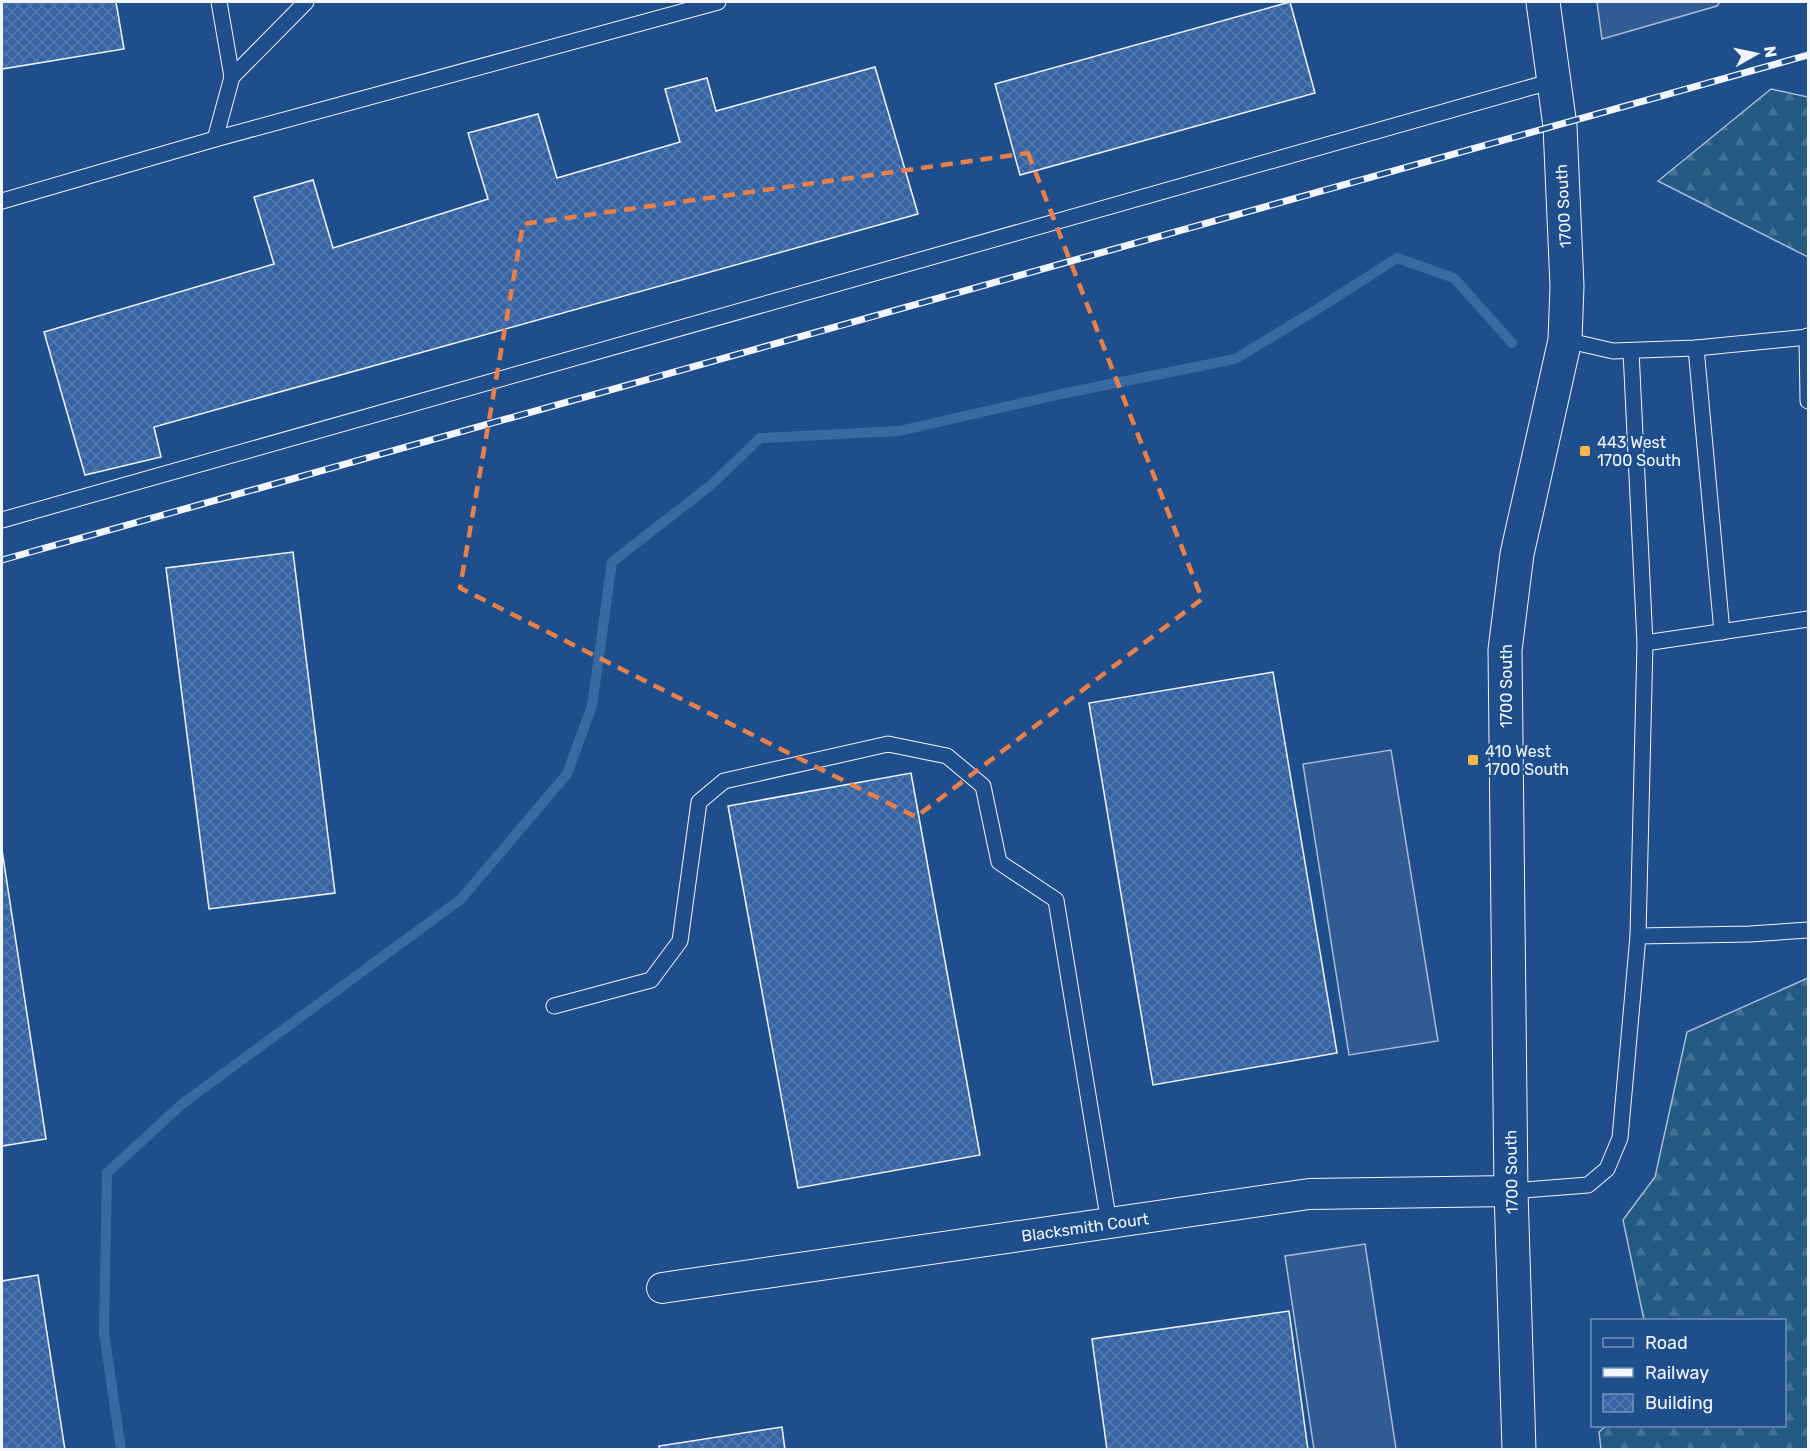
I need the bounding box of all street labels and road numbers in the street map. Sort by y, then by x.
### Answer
street label: 1700 South [1552,163,1575,248]
street label: 1700 South [1497,644,1516,728]
street label: 1700 South [1501,1130,1522,1214]
street label: Blacksmith Court [1020,1209,1150,1246]

